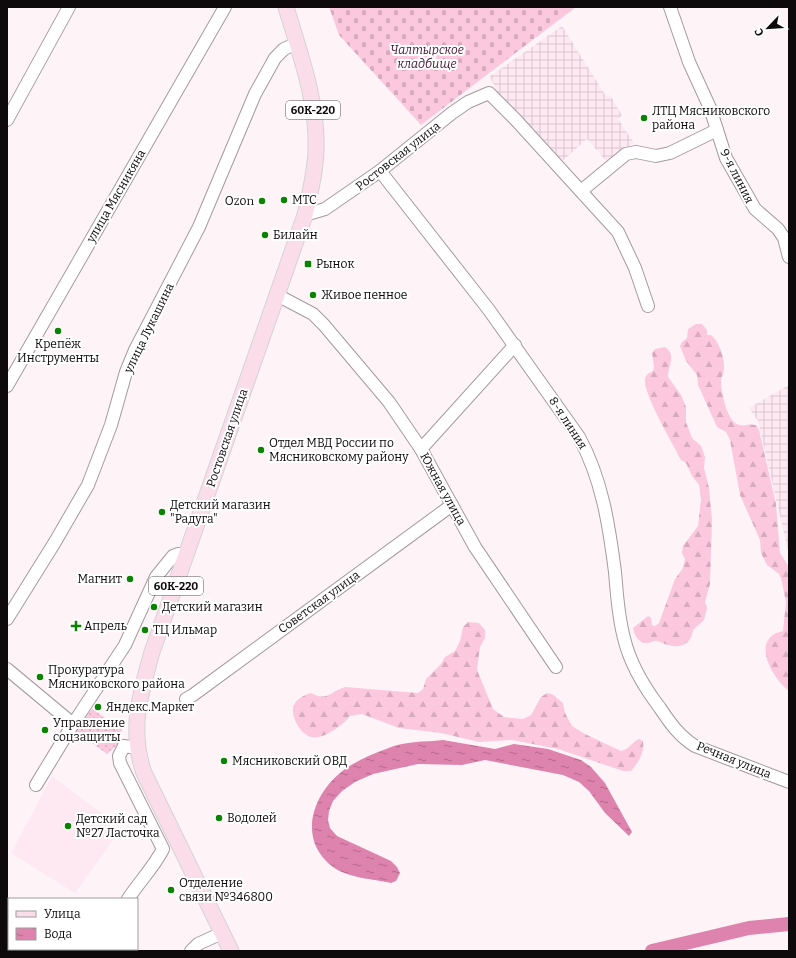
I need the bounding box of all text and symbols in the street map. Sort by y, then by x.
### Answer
north arrow [748,8,788,48]
text: С [752,26,767,38]
park label: Чалтырское кладбище [390,43,464,71]
road number: 60К-220 [286,101,340,119]
place label: ЛТЦ Мясниковского района [652,104,770,132]
marker: ЛТЦ Мясниковского района [639,113,649,123]
street label: Ростовская улица [353,118,443,193]
street label: улица Мясникяна [83,147,149,246]
street label: 9-я линия [717,147,757,206]
place label: МТС [292,193,317,207]
place label: Ozon [225,194,254,208]
marker: МТС [279,195,289,205]
marker: Ozon [257,196,267,206]
place label: Билайн [273,228,318,242]
marker: Билайн [260,230,270,240]
place label: Рынок [316,257,354,271]
marker: Рынок [303,259,313,269]
street label: улица Лукашина [121,280,177,376]
place label: Живое пенное [321,288,407,302]
marker: Живое пенное [308,290,318,300]
marker: Крепёж Инструменты [53,326,63,336]
place label: Крепёж Инструменты [17,337,99,365]
street label: Ростовская улица [204,387,251,489]
street label: 8-я линия [546,394,590,452]
place label: Отдел МВД России по Мясниковскому району [269,436,409,464]
marker: Отдел МВД России по Мясниковскому району [256,445,266,455]
street label: Южная улица [417,450,469,528]
place label: Детский магазин "Радуга" [170,498,271,526]
marker: Детский магазин "Радуга" [157,507,167,517]
street label: Советская улица [276,568,363,636]
place label: Магнит [77,572,122,586]
marker: Магнит [125,574,135,584]
road number: 60К-220 [149,577,203,595]
place label: Детский магазин [162,600,263,614]
marker: Детский магазин [149,602,159,612]
place label: Апрель [84,619,127,633]
marker: Апрель [71,621,81,631]
place label: ТЦ Ильмар [153,623,217,637]
marker: ТЦ Ильмар [140,625,150,635]
place label: Прокуратура Мясниковского района [48,663,185,691]
marker: Прокуратура Мясниковского района [35,672,45,682]
place label: Яндекс.Маркет [106,700,194,714]
marker: Яндекс.Маркет [93,702,103,712]
place label: Управление соцзащиты [53,716,125,744]
marker: Управление соцзащиты [40,725,50,735]
street label: Речная улица [695,739,774,781]
place label: Мясниковский ОВД [232,754,347,768]
marker: Мясниковский ОВД [219,756,229,766]
place label: Водолей [227,811,277,825]
place label: Детский сад №27 Ласточка [76,812,160,840]
marker: Водолей [214,813,224,823]
marker: Детский сад №27 Ласточка [63,821,73,831]
place label: Отделение связи №346800 [179,876,273,904]
marker: Отделение связи №346800 [166,885,176,895]
legend [8,898,138,950]
text: Улица [44,907,81,921]
text: Вода [44,927,73,941]

